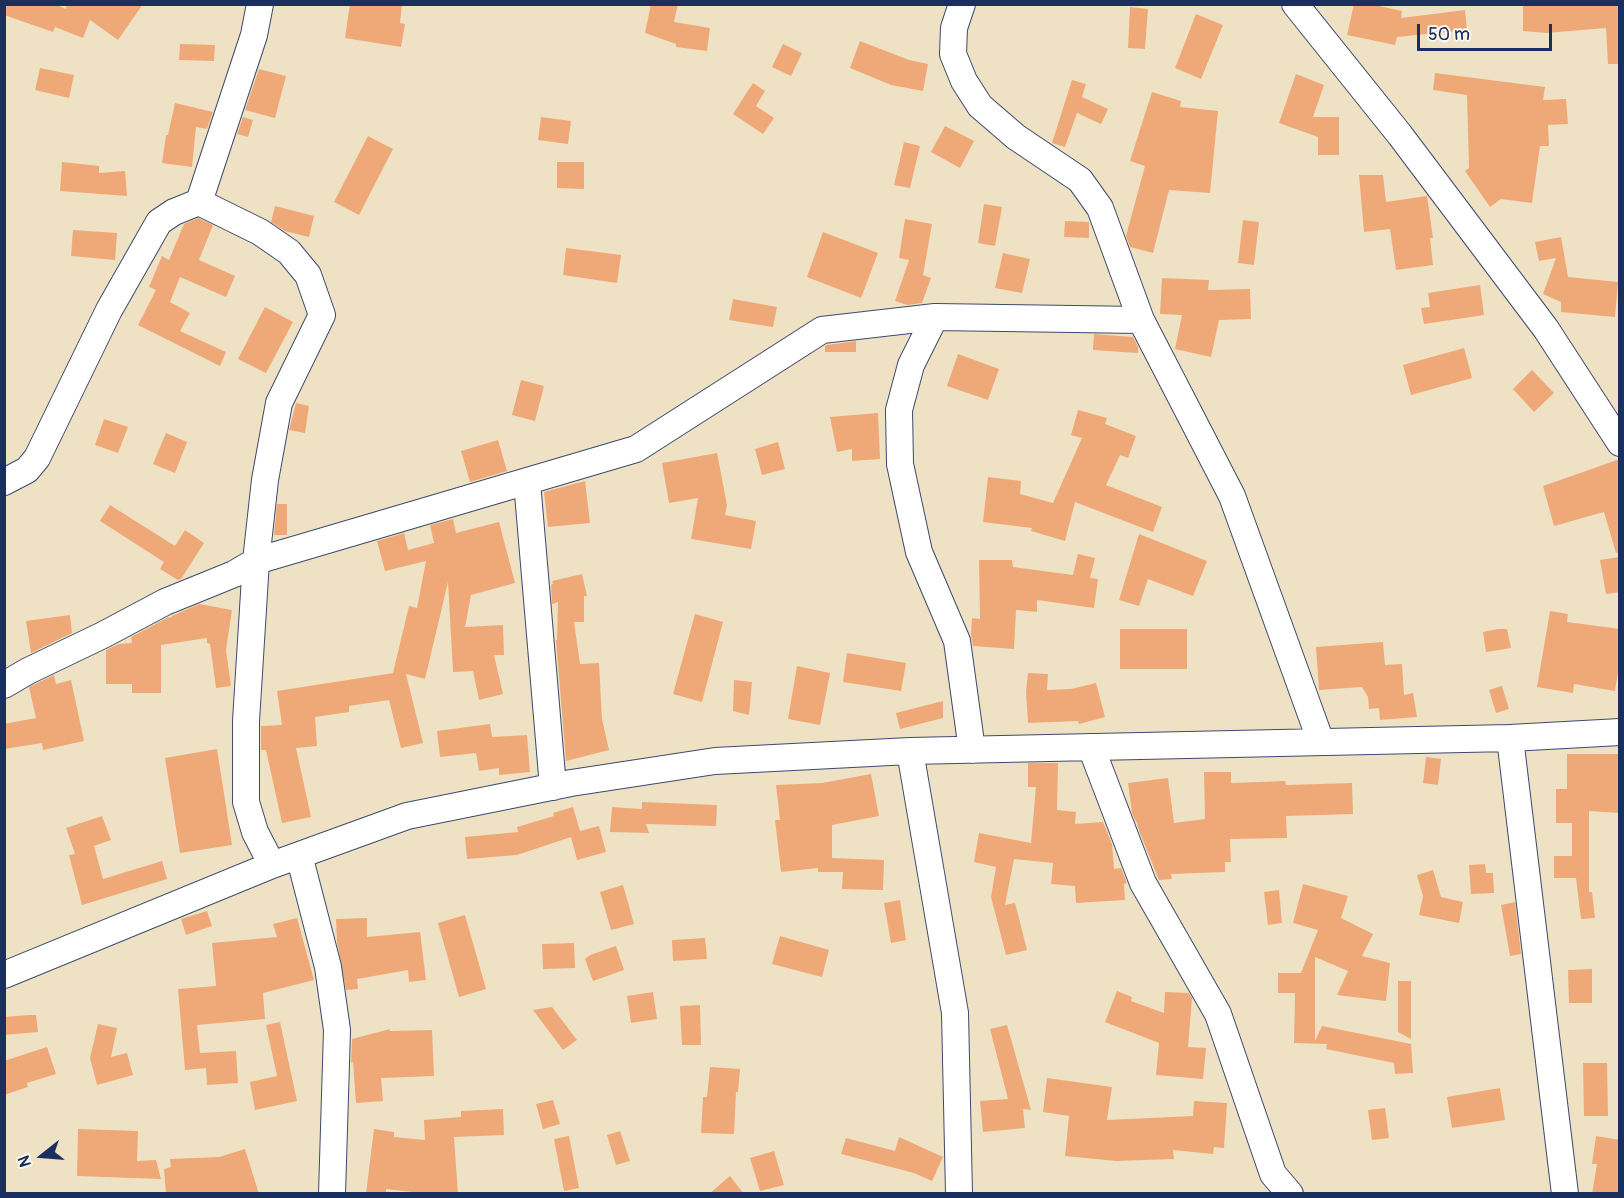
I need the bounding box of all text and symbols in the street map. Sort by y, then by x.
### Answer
scale bar [1420,12,1555,50]
text: 50 m [1428,23,1470,46]
north arrow [12,1126,72,1186]
text: N [14,1153,36,1169]

